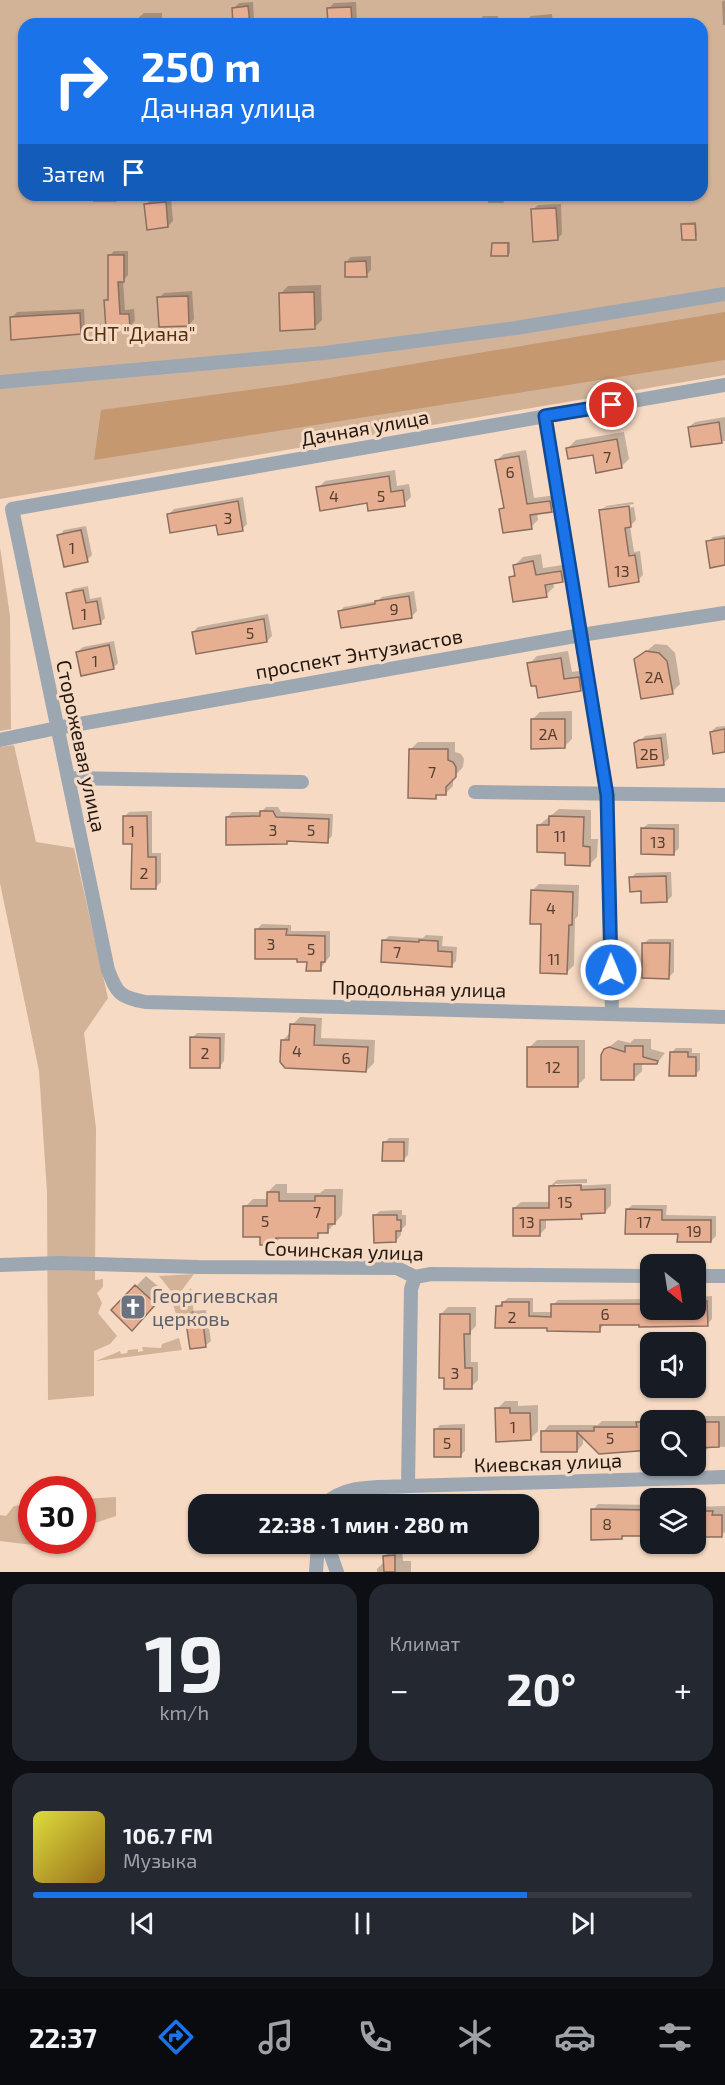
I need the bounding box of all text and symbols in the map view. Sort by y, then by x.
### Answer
text: 250 m [141,40,261,90]
icon: right [42,42,120,120]
text: Дачная улица [141,91,316,123]
icon: arrive [117,156,150,189]
text: Затем [42,160,105,186]
park label: СНТ "Диана" [82,321,196,345]
pin [586,379,637,430]
icon: arrive [595,388,628,421]
street label: Дачная улица [299,404,431,451]
house number: 7 [603,447,611,466]
house number: 6 [505,462,515,481]
house number: 4 [329,486,339,505]
house number: 5 [377,486,385,505]
house number: 3 [224,508,232,527]
house number: 1 [69,538,75,557]
house number: 13 [614,561,630,580]
house number: 9 [389,599,399,618]
house number: 1 [81,604,87,623]
house number: 5 [246,623,254,642]
street label: проспект Энтузиастов [253,623,464,684]
house number: 1 [92,651,98,670]
street label: Сторожевая улица [51,658,112,834]
house number: 2А [645,667,664,686]
house number: 2А [539,724,558,743]
house number: 2Б [640,744,658,763]
house number: 7 [428,762,436,781]
house number: 3 [269,820,277,839]
house number: 5 [307,820,315,839]
house number: 1 [129,821,135,840]
house number: 11 [554,826,566,845]
house number: 13 [650,832,666,851]
house number: 2 [140,863,149,882]
house number: 4 [546,898,556,917]
house number: 3 [267,934,275,953]
position arrow [579,938,643,1002]
house number: 5 [307,939,315,958]
house number: 7 [393,942,401,961]
house number: 11 [548,949,560,968]
street label: Продольная улица [332,974,506,1003]
house number: 4 [292,1041,302,1060]
house number: 2 [201,1043,210,1062]
house number: 6 [341,1048,351,1067]
house number: 12 [545,1057,561,1076]
house number: 15 [558,1192,572,1211]
house number: 7 [313,1202,321,1221]
house number: 5 [261,1211,269,1230]
house number: 13 [519,1212,535,1231]
house number: 17 [637,1212,651,1231]
house number: 19 [686,1221,702,1240]
street label: Сочинская улица [264,1235,424,1266]
north arrow [640,1254,706,1320]
map controls [640,1254,706,1554]
place label: Георгиевская церковь [152,1283,278,1330]
church icon: Георгиевская церковь [118,1292,148,1322]
house number: 6 [600,1304,610,1323]
house number: 2 [508,1307,517,1326]
button: sound [640,1332,706,1398]
house number: 3 [451,1363,459,1382]
button: search [640,1410,706,1476]
house number: 1 [510,1417,516,1436]
house number: 5 [606,1428,614,1447]
house number: 5 [443,1433,451,1452]
street label: Киевская улица [473,1447,623,1478]
speed limit sign: 30 [18,1476,96,1554]
button: layers [640,1488,706,1554]
text: 22:38 · 1 мин · 280 m [258,1511,469,1537]
house number: 8 [602,1514,612,1533]
text: 19 [144,1614,224,1708]
text: Климат [390,1631,460,1655]
text: 20° [506,1661,576,1715]
text: − [390,1669,409,1709]
text: + [674,1669,692,1709]
text: km/h [159,1700,209,1724]
text: 106.7 FM [123,1822,213,1848]
text: Музыка [123,1848,197,1872]
icon: previous [126,1907,159,1940]
icon: pause [346,1907,379,1940]
icon: next [566,1907,599,1940]
icon: directions [155,2016,197,2058]
icon: music [255,2016,297,2058]
icon: phone [354,2016,396,2058]
icon: climate [454,2016,496,2058]
icon: car [554,2016,596,2058]
icon: filters [654,2016,696,2058]
text: 22:37 [29,2021,97,2053]

